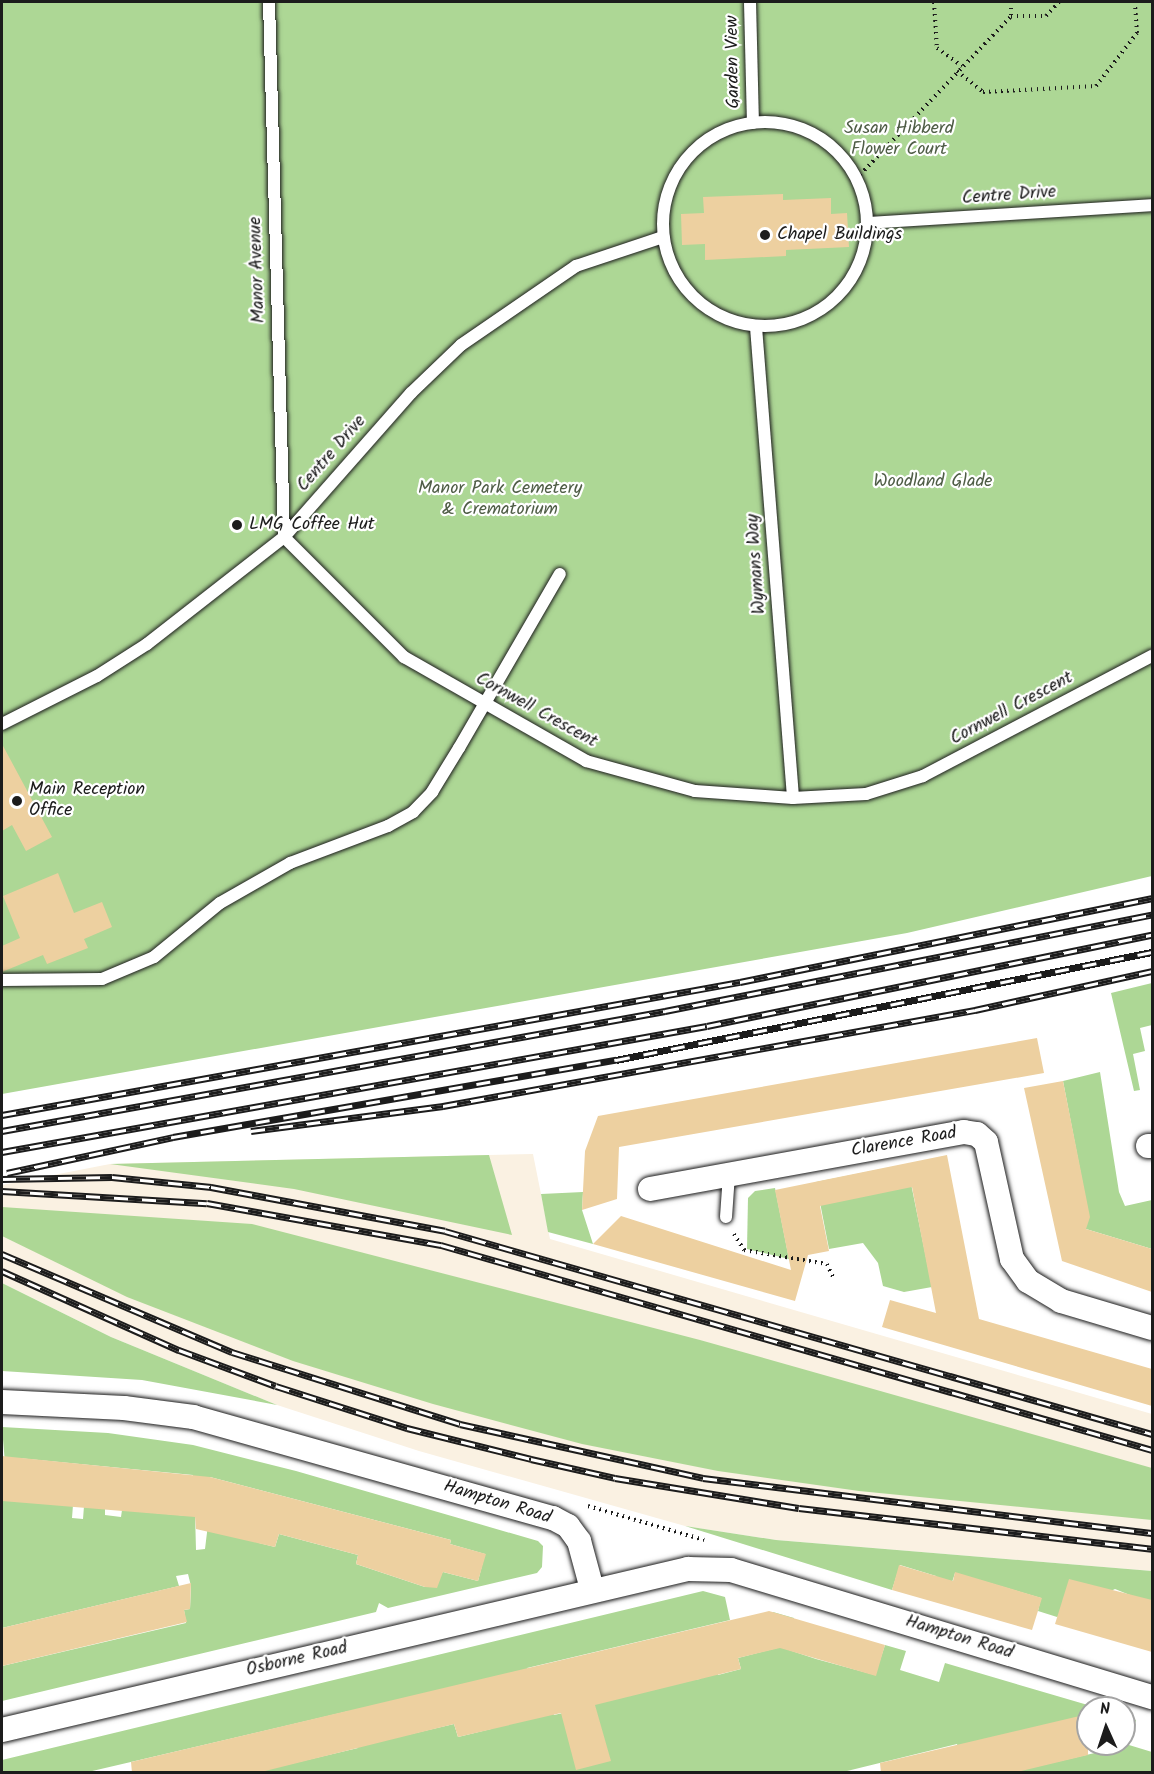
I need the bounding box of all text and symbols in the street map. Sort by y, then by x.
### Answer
street label: Garden View [722,15,746,109]
park label: Susan Hibberd Flower Court [844,119,954,162]
street label: Centre Drive [961,182,1057,210]
street label: Manor Avenue [245,216,271,324]
place label: Chapel Buildings [777,224,902,246]
marker: Chapel Buildings [758,228,772,242]
street label: Centre Drive [293,411,371,497]
park label: Woodland Glade [874,471,992,493]
park label: Manor Park Cemetery & Crematorium [418,479,582,522]
street label: Wymans Way [743,513,771,615]
place label: LMG Coffee Hut [249,514,375,536]
marker: LMG Coffee Hut [230,518,244,532]
street label: Cornwell Crescent [947,668,1077,750]
street label: Cornwell Crescent [471,669,601,753]
place label: Main Reception Office [29,780,145,822]
marker: Main Reception Office [10,794,24,808]
street label: Clarence Road [850,1123,958,1163]
street label: Hampton Road [441,1476,553,1530]
street label: Hampton Road [903,1611,1015,1665]
street label: Osborne Road [244,1638,350,1682]
north arrow [1076,1696,1136,1756]
text: N [1099,1697,1111,1722]

